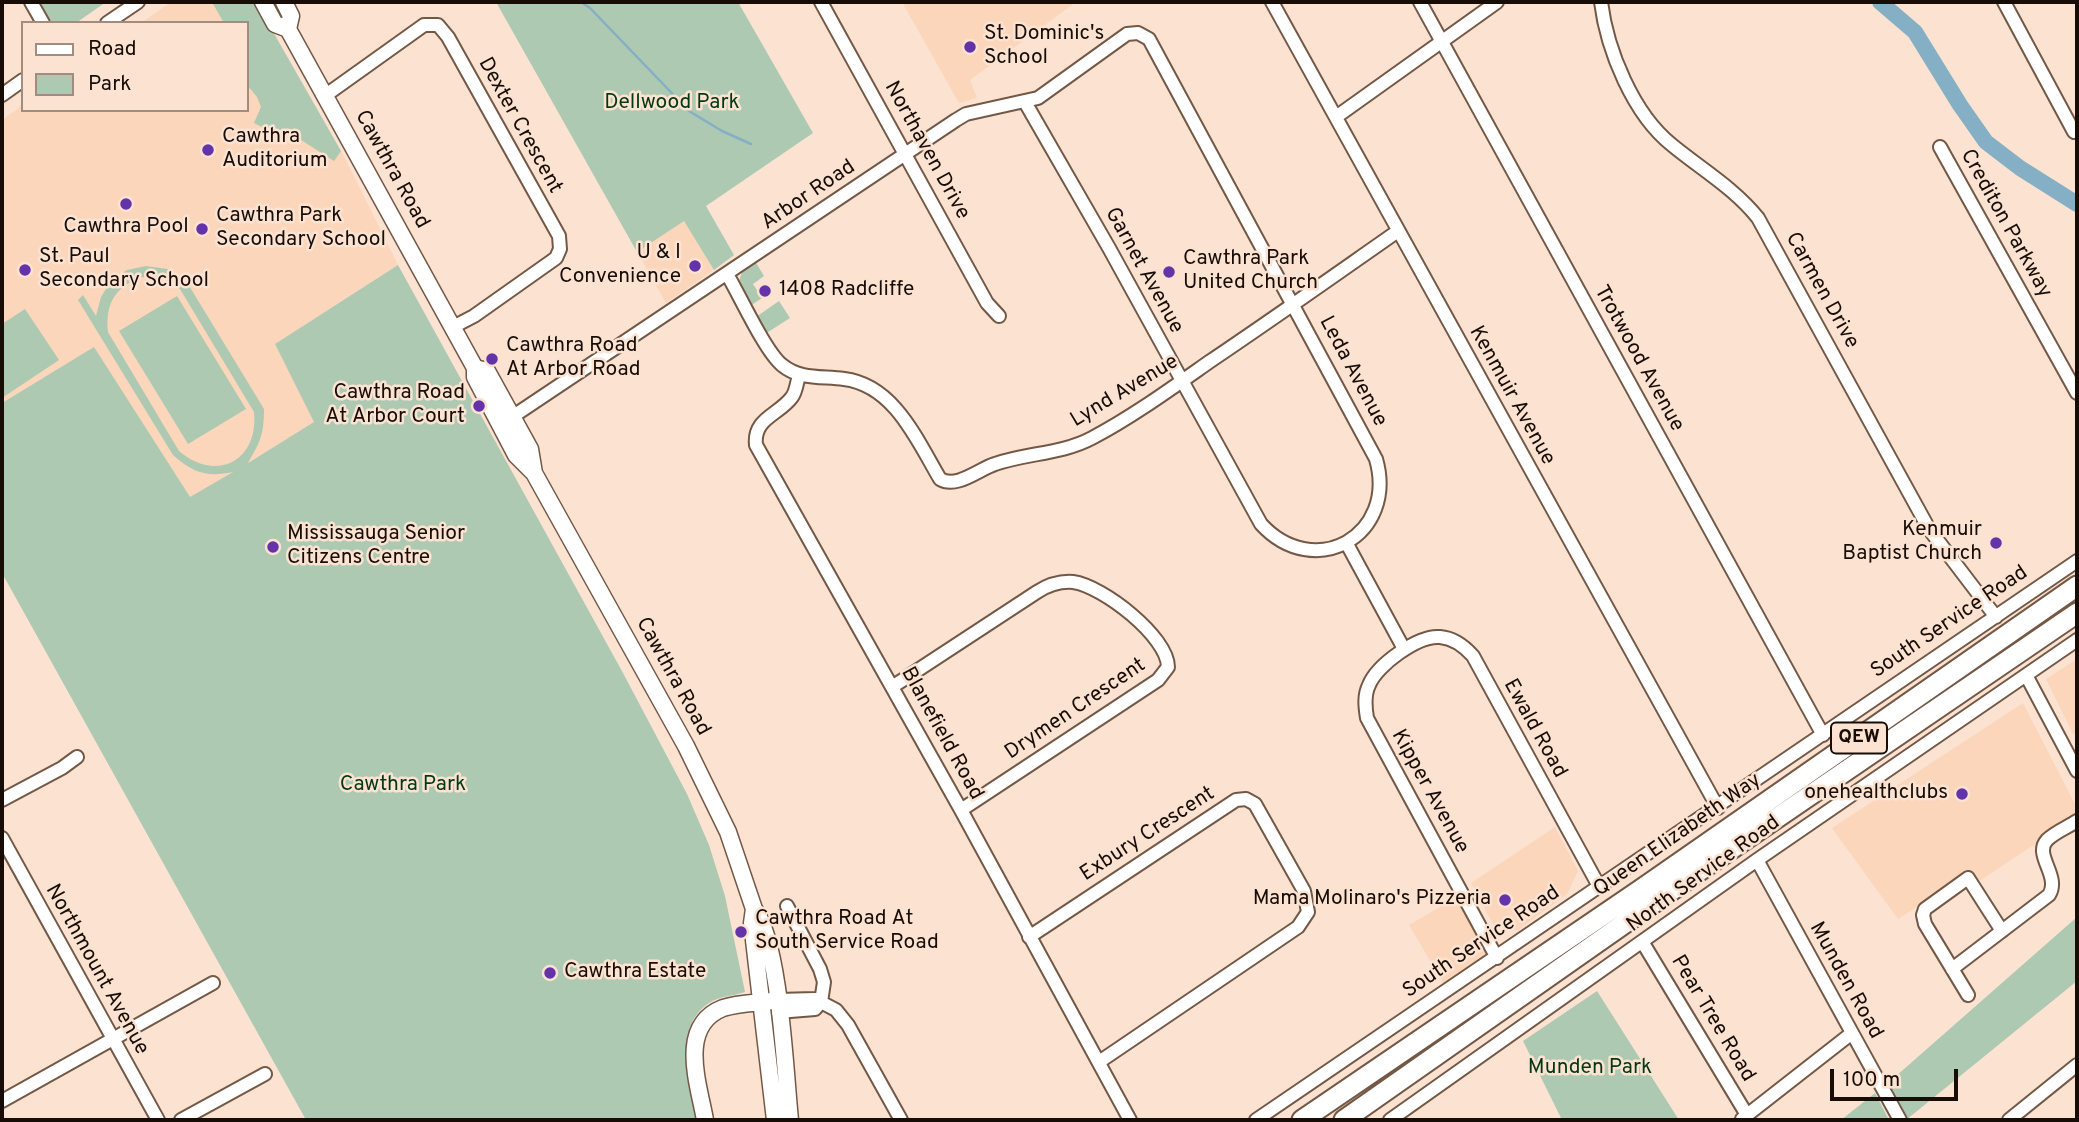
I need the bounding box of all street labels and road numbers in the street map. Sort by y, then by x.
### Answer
street label: Dexter Crescent [471,54,567,198]
street label: Northaven Drive [878,77,974,225]
street label: Cawthra Road [348,106,434,234]
street label: Crediton Parkway [1954,145,2056,303]
street label: Arbor Road [757,155,861,237]
street label: Garnet Avenue [1098,204,1188,338]
street label: Carmen Drive [1779,228,1863,354]
street label: Trotwood Avenue [1587,282,1689,436]
street label: Leda Avenue [1312,312,1392,432]
street label: Kenmuir Avenue [1462,322,1560,470]
street label: Lynd Avenue [1067,350,1183,434]
street label: South Service Road [1867,561,2033,685]
street label: Cawthra Road [629,613,715,741]
street label: Drymen Crescent [1001,654,1151,766]
street label: Blanefield Road [894,663,988,805]
street label: Ewald Road [1497,675,1571,783]
road number: QEW [1831,722,1887,754]
street label: Kipper Avenue [1385,726,1473,858]
street label: Queen Elizabeth Way [1589,769,1767,903]
street label: Exbury Crescent [1076,782,1220,888]
street label: North Service Road [1623,811,1785,939]
street label: Northmount Avenue [39,880,153,1060]
street label: South Service Road [1399,881,1565,1005]
street label: Munden Road [1803,918,1887,1044]
street label: Pear Tree Road [1664,951,1760,1087]

